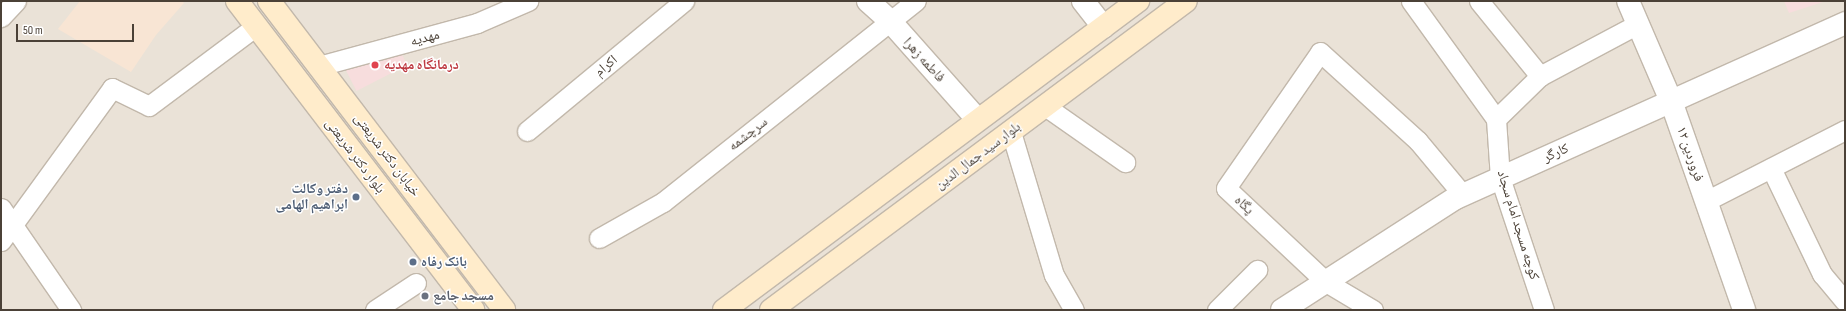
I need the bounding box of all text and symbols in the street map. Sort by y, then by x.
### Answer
scale bar [18,16,136,42]
text: 50 m [23,23,43,38]
street label: مهدیه [409,26,441,50]
street label: فاطمه زهرا [900,34,948,86]
street label: اکرام [591,52,621,80]
place label: درمانگاه مهدیه [384,57,459,73]
marker: درمانگاه مهدیه [369,59,381,71]
street label: خیابان دکتر شریعتی [350,110,424,200]
street label: سرچشمه [725,113,771,155]
street label: بلوار دکتر شریعتی [321,115,389,197]
street label: بلوار سید جمال الدین [932,118,1024,194]
street label: ۱۲ فروردین [1673,124,1707,184]
street label: کارگر [1541,140,1571,166]
street label: کوچه مسجد امام سجاد [1493,168,1543,282]
place label: دفتر وکالت ابراهیم الهامی [276,181,348,214]
marker: دفتر وکالت ابراهیم الهامی [351,192,361,202]
street label: پگاه [1231,192,1257,218]
place label: بانک رفاه [421,254,467,270]
marker: بانک رفاه [408,257,418,267]
place label: مسجد جامع [433,288,494,304]
marker: مسجد جامع [420,291,430,301]

